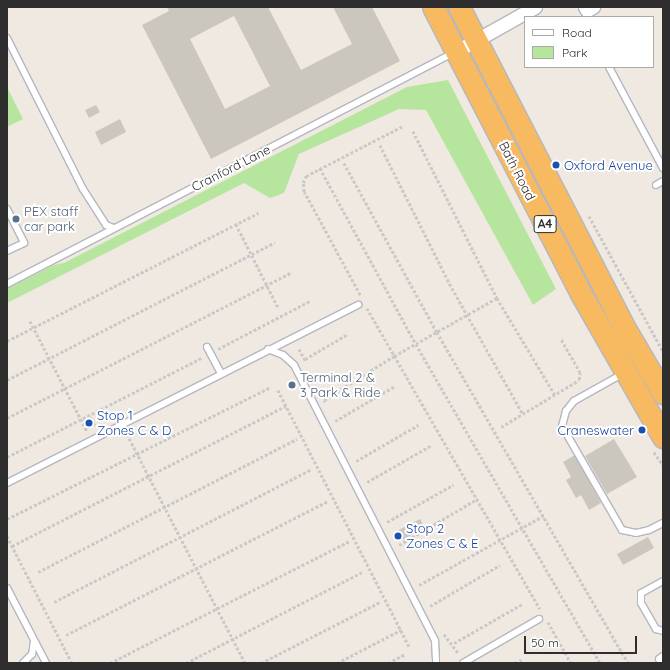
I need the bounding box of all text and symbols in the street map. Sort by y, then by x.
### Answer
legend [524,16,654,68]
text: Road [562,25,592,40]
text: Park [562,45,587,60]
street label: Bath Road [496,139,538,203]
street label: Cranford Lane [189,141,273,195]
place label: Oxford Avenue [564,157,653,173]
marker: Oxford Avenue [551,160,561,170]
place label: PEX staff car park [24,204,78,235]
marker: PEX staff car park [11,214,21,224]
road number: A4 [533,214,557,234]
place label: Terminal 2 & 3 Park & Ride [300,370,381,401]
marker: Terminal 2 & 3 Park & Ride [287,380,297,390]
place label: Stop 1 Zones C & D [97,408,171,439]
marker: Stop 1 Zones C & D [84,418,94,428]
place label: Craneswater [557,422,634,438]
marker: Craneswater [637,425,647,435]
place label: Stop 2 Zones C & E [406,521,478,552]
marker: Stop 2 Zones C & E [393,531,403,541]
scale bar [526,628,639,654]
text: 50 m [531,635,559,650]

